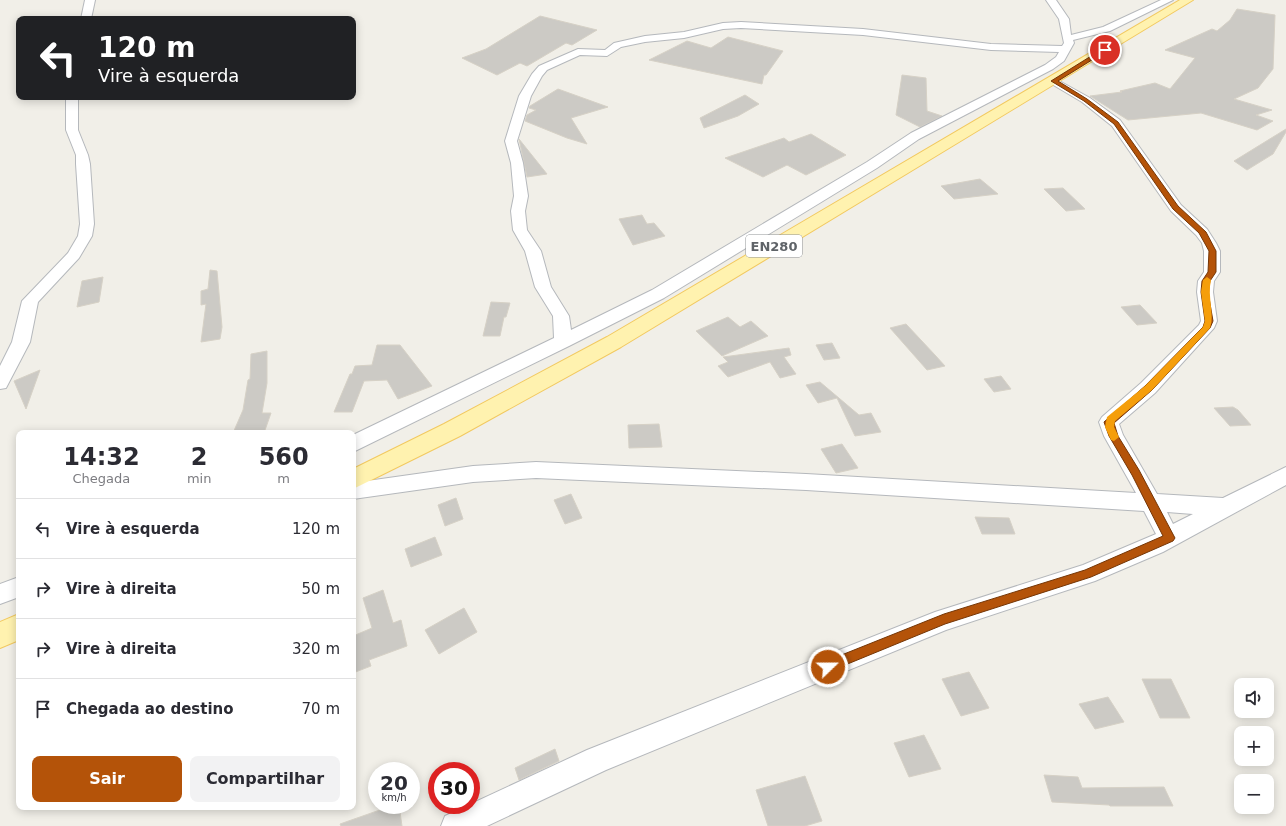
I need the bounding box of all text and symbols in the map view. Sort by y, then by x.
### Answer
text: 120 m [98,31,195,64]
icon: left [32,32,84,84]
pin [1088,33,1122,67]
icon: arrive [1094,39,1116,61]
text: Vire à esquerda [98,65,239,86]
road number: EN280 [746,235,802,257]
text: 14:32 [63,443,140,471]
text: 2 [191,443,207,471]
text: 560 [259,443,309,471]
text: Chegada [73,471,130,486]
text: min [187,471,211,486]
text: m [277,471,290,486]
icon: left [32,518,54,540]
text: Vire à esquerda [66,520,200,538]
text: 120 m [292,520,340,538]
icon: right [32,578,54,600]
text: Vire à direita [66,580,177,598]
text: 50 m [302,580,340,598]
icon: right [32,638,54,660]
text: Vire à direita [66,640,177,658]
text: 320 m [292,640,340,658]
position arrow [807,646,849,688]
map controls [1234,678,1274,814]
button: sound [1234,678,1274,718]
icon: arrive [32,698,54,720]
text: Chegada ao destino [66,700,234,718]
text: 70 m [302,700,340,718]
button: + [1234,726,1274,766]
button: Sair [32,756,182,802]
button: Compartilhar [190,756,340,802]
speed limit sign: 30 [428,762,480,814]
text: 20 [380,771,408,795]
button: − [1234,774,1274,814]
text: km/h [381,792,407,803]

